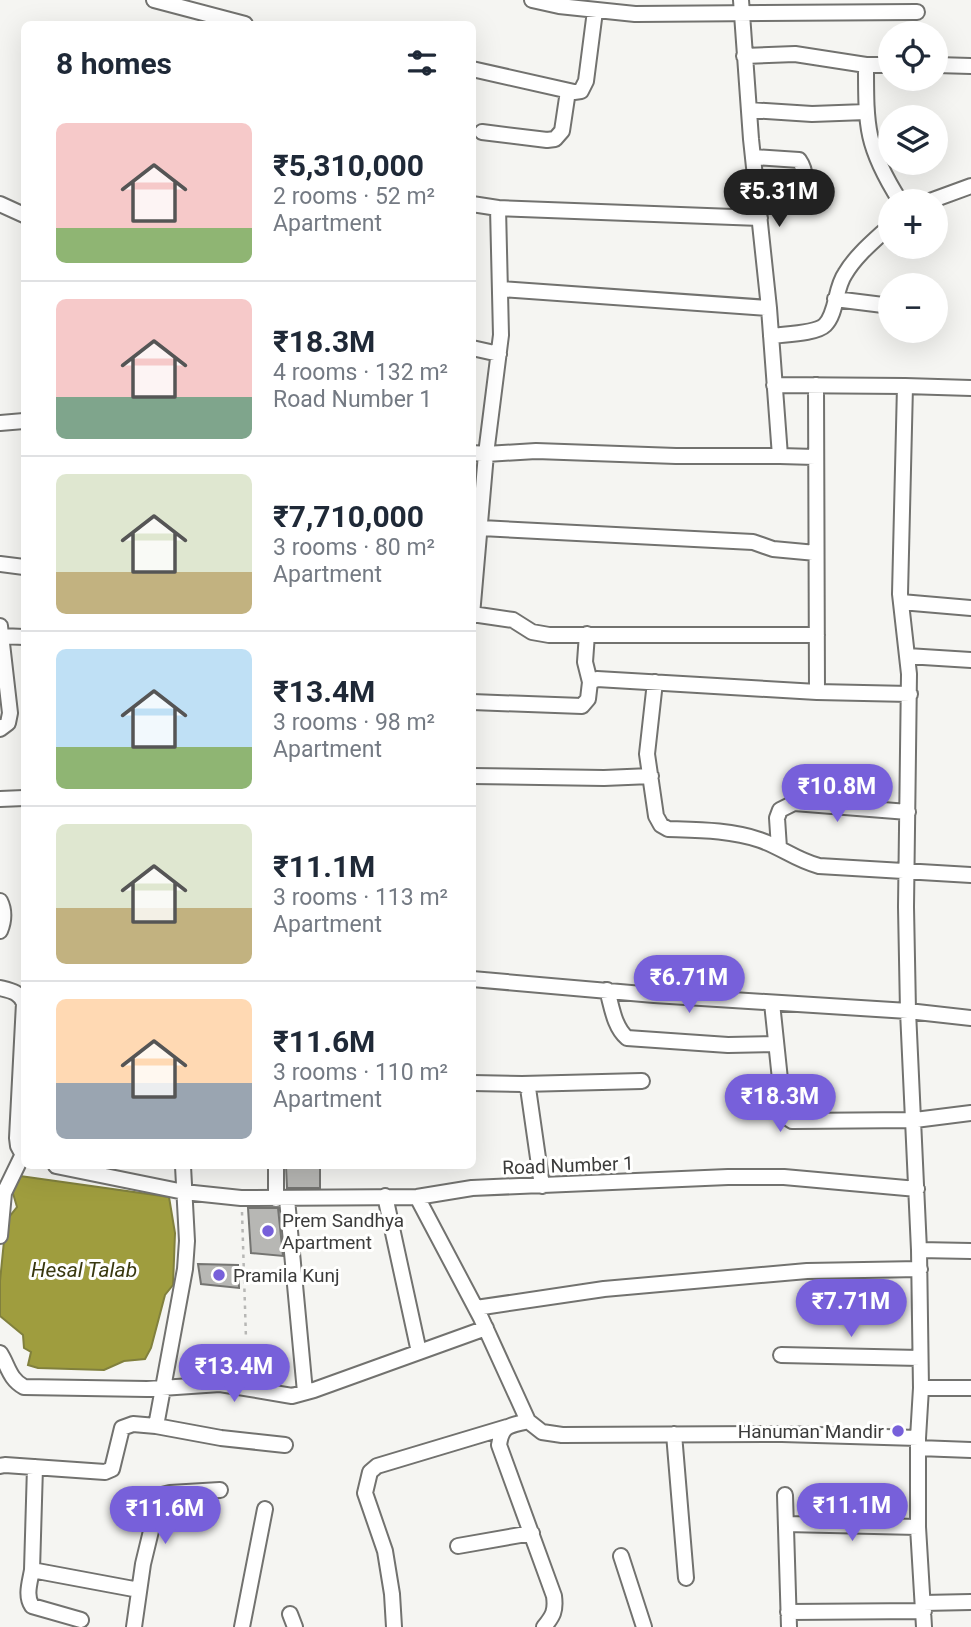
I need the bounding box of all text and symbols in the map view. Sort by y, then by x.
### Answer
map controls [878,21,948,343]
button: locate [878,21,948,91]
icon: filters [403,44,441,82]
text: 8 homes [56,46,172,81]
button: layers [878,105,948,175]
text: ₹5,310,000 [273,148,424,183]
icon: home [112,151,196,235]
pin: ₹5.31M [722,170,836,229]
text: ₹5.31M [740,178,818,205]
text: 2 rooms · 52 m² [273,183,435,210]
button: + [878,189,948,259]
text: Apartment [273,210,382,237]
button: − [878,273,948,343]
text: ₹18.3M [273,324,375,359]
icon: home [112,327,196,411]
text: 4 rooms · 132 m² [273,359,448,386]
text: Road Number 1 [273,386,432,413]
text: ₹7,710,000 [273,499,424,534]
icon: home [112,502,196,586]
text: 3 rooms · 80 m² [273,534,435,561]
text: Apartment [273,561,382,588]
text: ₹13.4M [273,674,375,709]
icon: home [112,677,196,761]
text: 3 rooms · 98 m² [273,709,435,736]
text: Apartment [273,736,382,763]
pin: ₹10.8M [780,764,894,824]
text: ₹10.8M [798,773,876,800]
text: ₹11.1M [273,849,375,884]
icon: home [112,852,196,936]
text: 3 rooms · 113 m² [273,884,448,911]
text: Apartment [273,911,382,938]
pin: ₹6.71M [632,956,746,1015]
text: ₹6.71M [650,964,728,991]
text: ₹11.6M [273,1024,375,1059]
icon: home [112,1027,196,1111]
text: 3 rooms · 110 m² [273,1059,448,1086]
pin: ₹18.3M [723,1074,837,1134]
text: ₹18.3M [741,1083,819,1110]
text: Apartment [273,1086,382,1113]
street label: Road Number 1 [502,1152,634,1179]
place label: Prem Sandhya Apartment [282,1209,404,1254]
marker: Prem Sandhya Apartment [260,1223,276,1239]
water label: Hesal Talab [31,1258,137,1282]
place label: Pramila Kunj [233,1264,340,1287]
marker: Pramila Kunj [211,1267,227,1283]
pin: ₹7.71M [794,1280,908,1339]
text: ₹7.71M [812,1288,890,1315]
pin: ₹13.4M [177,1344,291,1404]
text: ₹13.4M [195,1353,273,1380]
place label: Hanuman Mandir [738,1420,885,1443]
marker: Hanuman Mandir [890,1423,906,1439]
pin: ₹11.1M [795,1484,909,1543]
pin: ₹11.6M [108,1486,222,1546]
text: ₹11.1M [813,1492,891,1519]
text: ₹11.6M [126,1495,204,1522]

